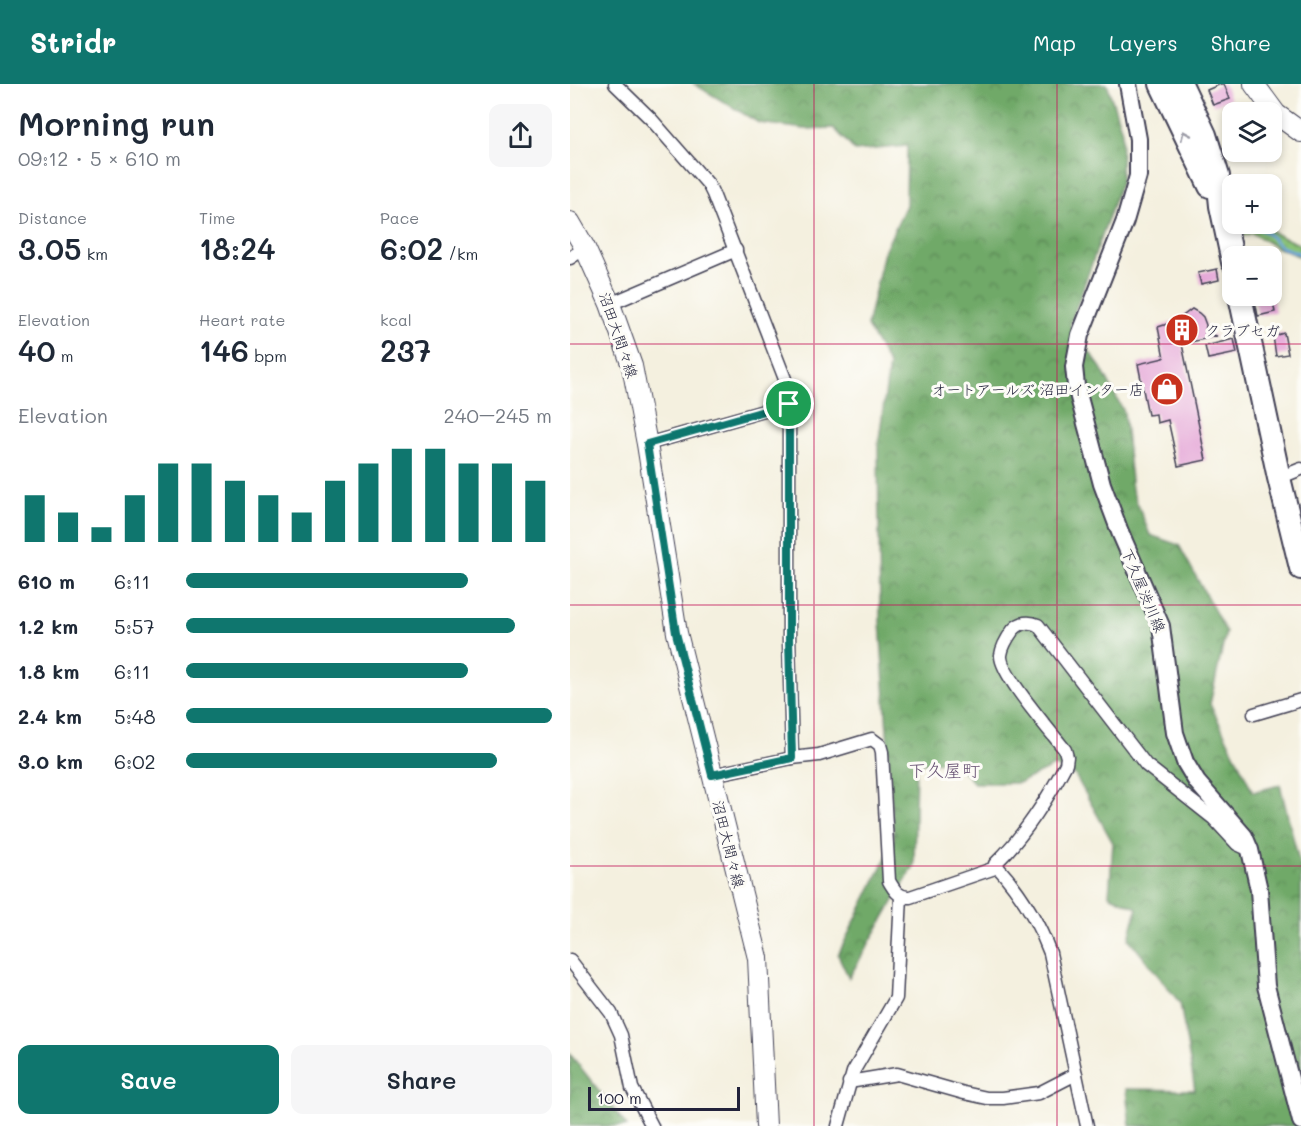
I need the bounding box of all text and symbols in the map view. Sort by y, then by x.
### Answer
text: Stridr [30,24,116,60]
text: Map [1033,29,1076,56]
text: Layers [1109,29,1178,56]
text: Share [1211,29,1271,56]
text: Morning run [18,101,215,144]
map controls [1222,102,1282,306]
button: layers [1222,102,1282,162]
button: share [489,104,552,167]
one-way arrow [1180,131,1192,142]
text: 09:12 · 5 × 610 m [18,145,181,171]
button: + [1222,174,1282,234]
text: Distance [18,207,87,228]
text: Time [199,207,235,228]
text: Pace [380,207,419,228]
text: 3.05 [18,228,82,268]
text: 18:24 [199,228,276,268]
text: 6:02 [380,228,443,268]
text: km [82,243,108,264]
text: /km [443,243,478,264]
button: − [1222,246,1282,306]
street label: 沼田大間々線 [595,289,643,381]
text: Elevation [18,309,90,330]
text: Heart rate [199,309,285,330]
text: kcal [380,309,412,330]
building icon: クラブセガ [1164,312,1200,348]
place label: クラブセガ [1205,320,1280,340]
text: 40 [18,330,56,370]
text: 146 [199,330,249,370]
text: 237 [380,330,431,370]
text: m [56,345,73,366]
text: bpm [249,345,287,366]
shop icon: オートアールズ 沼田インター店 [1149,371,1185,407]
pin [763,378,814,429]
place label: オートアールズ 沼田インター店 [931,379,1144,399]
icon: arrive [772,387,805,420]
text: Elevation [18,402,108,428]
text: 240–245 m [444,402,552,428]
street label: 下久屋渋川線 [1117,545,1171,635]
text: 610 m [18,568,75,594]
text: 6:11 [114,568,150,594]
text: 1.2 km [18,613,78,639]
text: 5:57 [114,613,155,639]
text: 1.8 km [18,658,79,684]
text: 6:11 [114,658,150,684]
text: 2.4 km [18,703,82,729]
text: 5:48 [114,703,156,729]
text: 3.0 km [18,748,83,774]
text: 6:02 [114,748,156,774]
district label: 下久屋町 [908,758,980,782]
street label: 沼田大間々線 [708,798,750,890]
button: Save [18,1045,279,1114]
button: Share [291,1045,552,1114]
scale bar [588,1084,740,1112]
text: 100 m [597,1087,642,1108]

